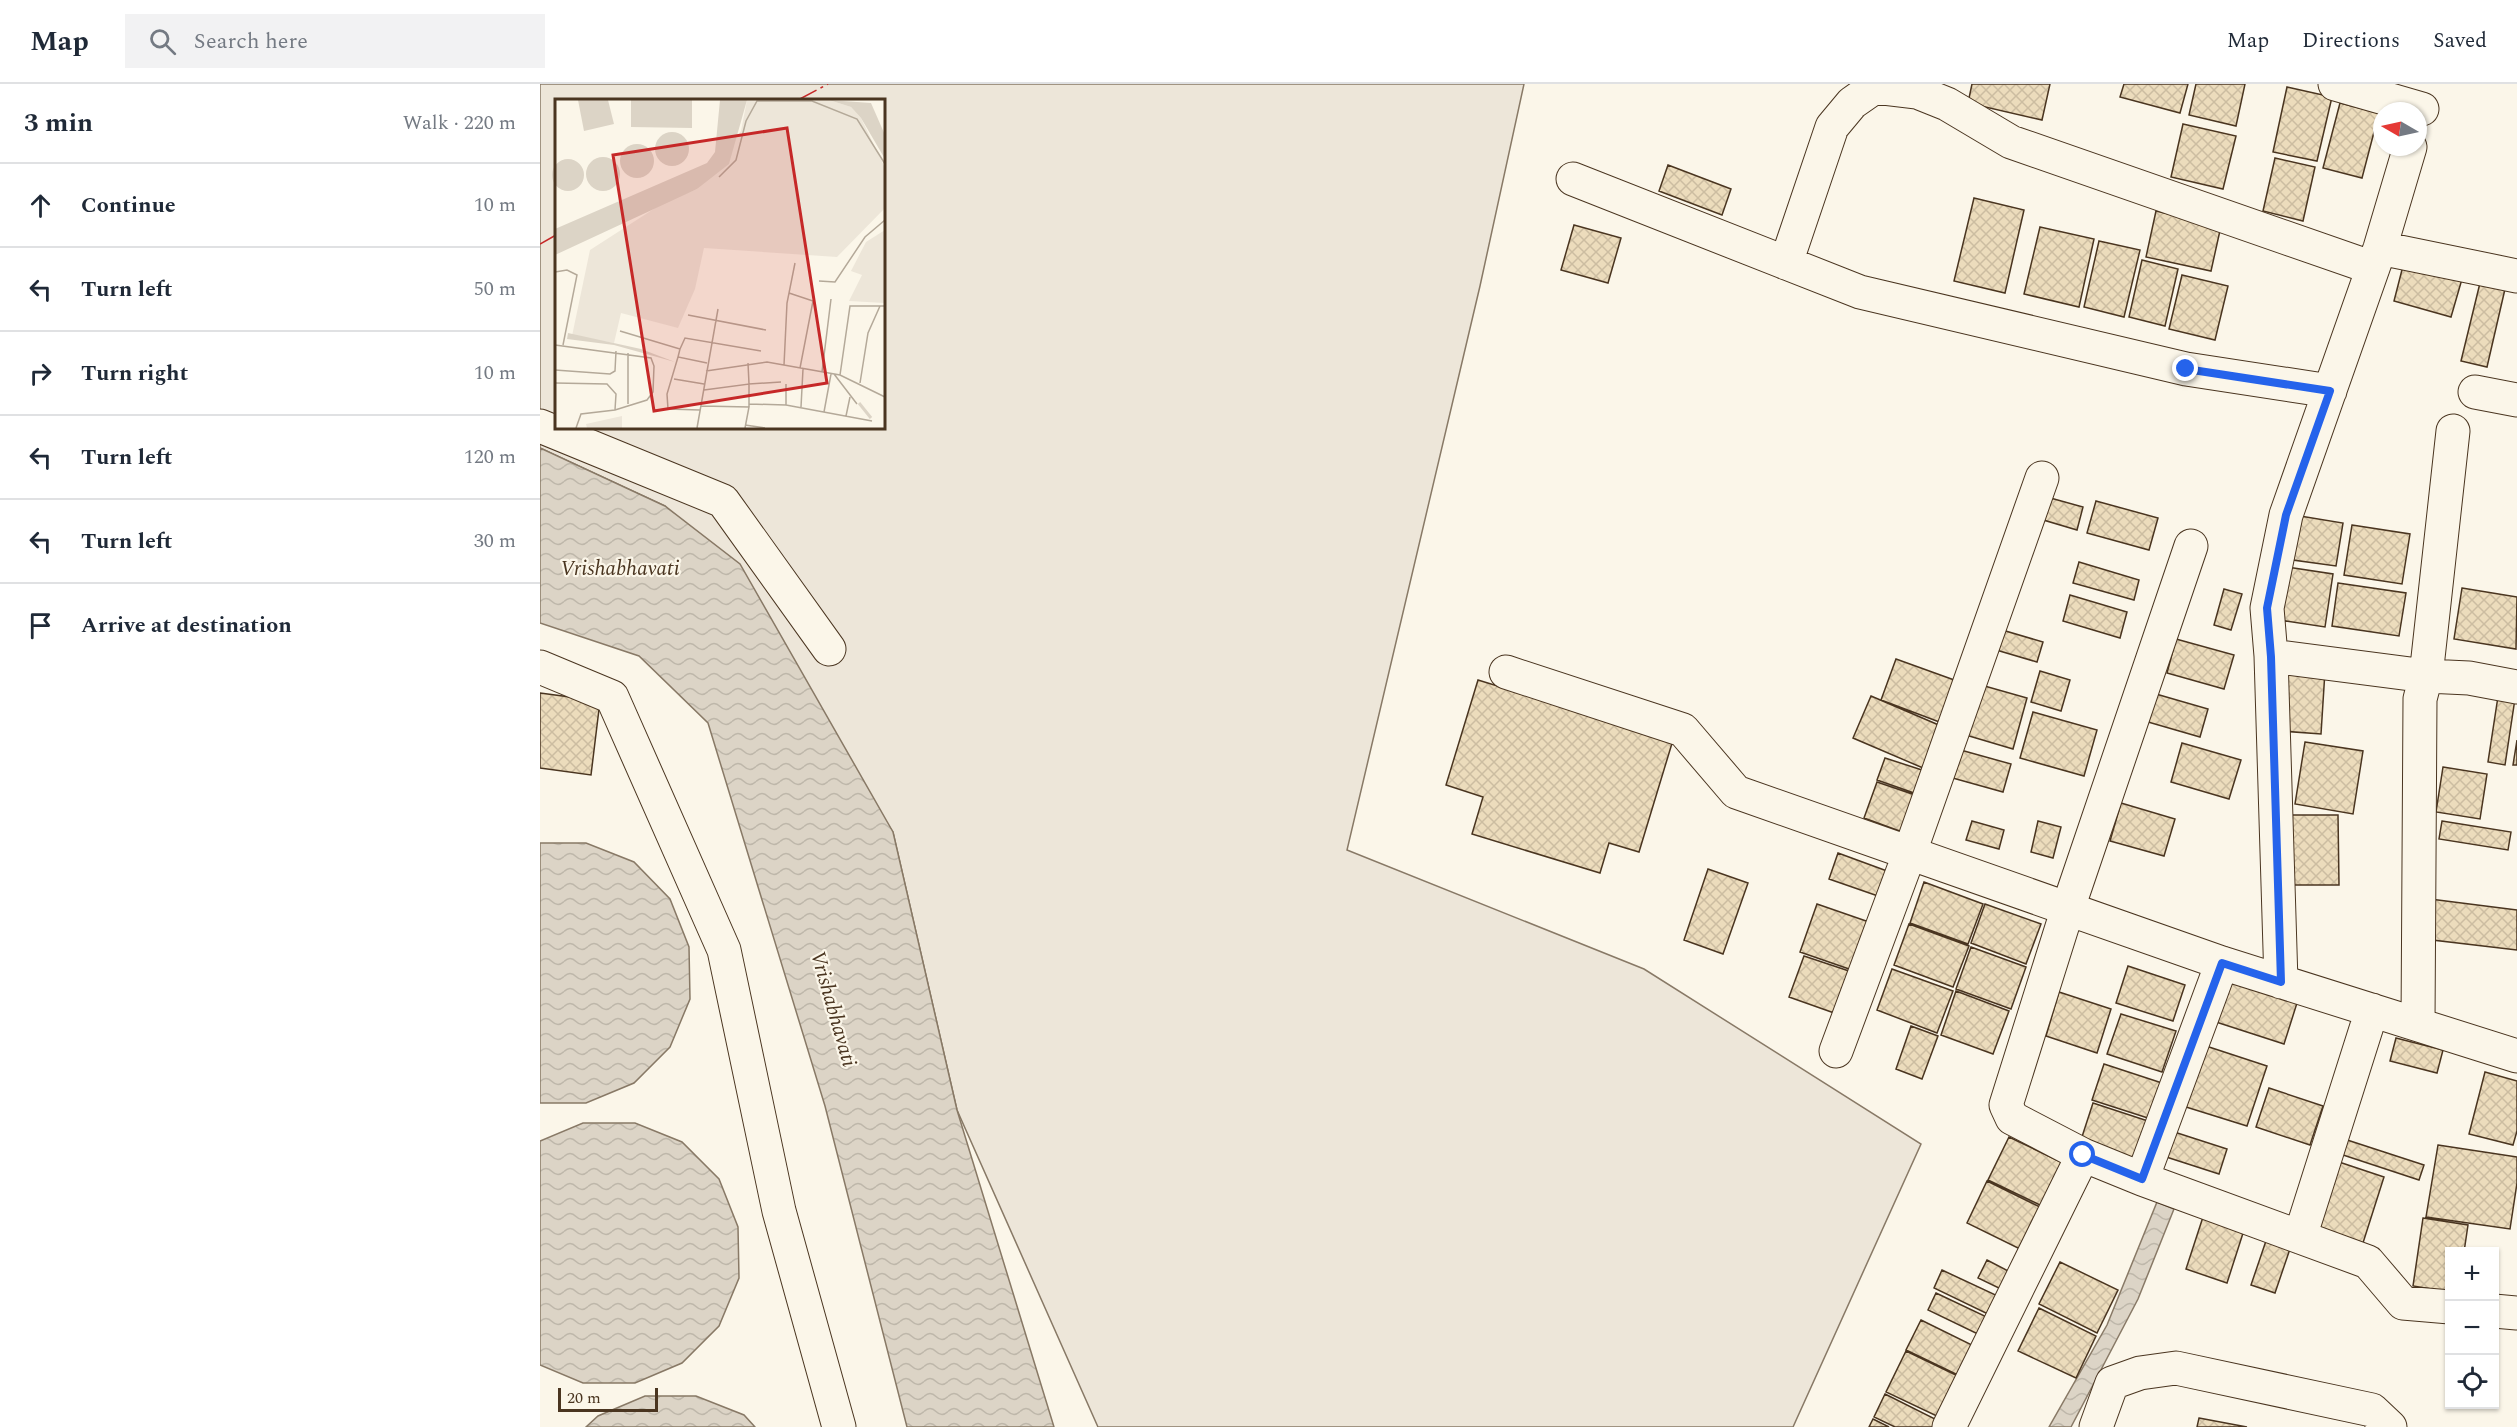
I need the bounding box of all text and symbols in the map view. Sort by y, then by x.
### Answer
search box [125,14,545,68]
text: Map [30,20,89,63]
icon: search [146,25,179,58]
text: Search here [194,25,308,58]
text: Map [2227,25,2269,57]
text: Directions [2302,25,2400,57]
text: Saved [2433,25,2487,57]
inset map [555,99,885,429]
north arrow [2373,102,2427,156]
text: 3 min [24,103,93,143]
text: Walk · 220 m [403,108,516,138]
icon: ahead [24,189,57,222]
text: Continue [81,189,176,222]
text: 10 m [474,190,516,220]
icon: left [24,273,57,306]
text: Turn left [81,273,173,306]
text: 50 m [474,274,516,304]
route end [2172,355,2198,381]
icon: right [24,357,57,390]
text: Turn right [81,357,188,390]
text: 10 m [474,358,516,388]
icon: left [24,441,57,474]
text: Turn left [81,441,173,474]
text: 120 m [464,442,516,472]
icon: left [24,525,57,558]
text: Turn left [81,525,173,558]
text: 30 m [474,526,516,556]
water label: Vrishabhavati [560,553,680,585]
icon: arrive [24,609,57,642]
text: Arrive at destination [81,609,292,642]
water label: Vrishabhavati [801,947,865,1071]
route start [2069,1141,2095,1167]
map controls [2445,1247,2499,1409]
button: + [2445,1247,2499,1301]
button: − [2445,1301,2499,1355]
button: locate [2445,1355,2499,1409]
scale bar [558,1385,658,1412]
text: 20 m [567,1386,601,1410]

